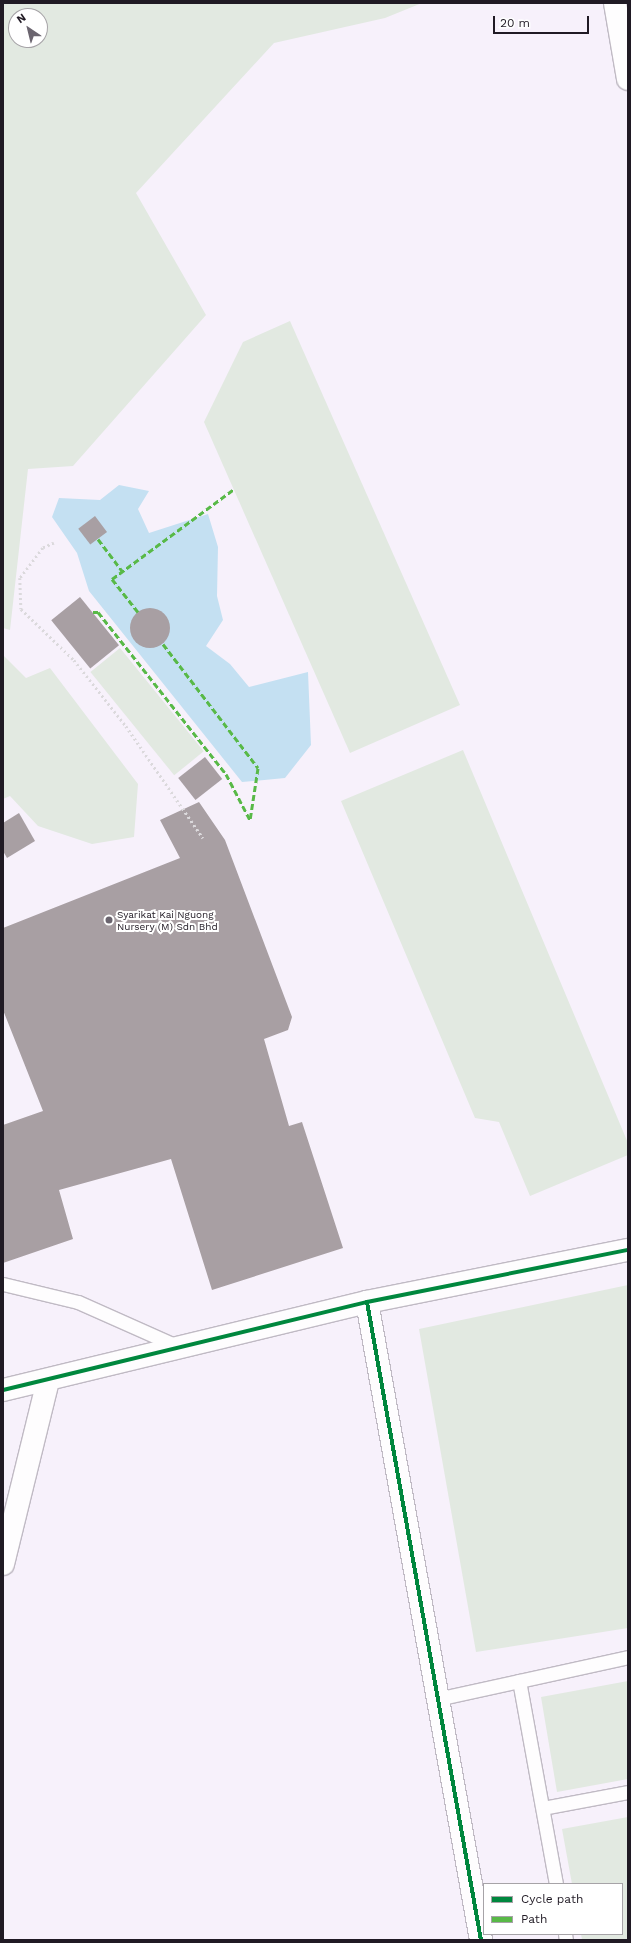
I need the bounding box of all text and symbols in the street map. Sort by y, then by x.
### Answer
north arrow [8,8,48,48]
scale bar [495,8,591,34]
text: N [14,11,28,26]
text: 20 m [500,16,530,30]
place label: Syarikat Kai Nguong Nursery (M) Sdn Bhd [117,908,218,932]
marker: Syarikat Kai Nguong Nursery (M) Sdn Bhd [104,915,114,925]
legend [483,1883,623,1935]
text: Cycle path [521,1892,583,1906]
text: Path [521,1912,547,1926]

